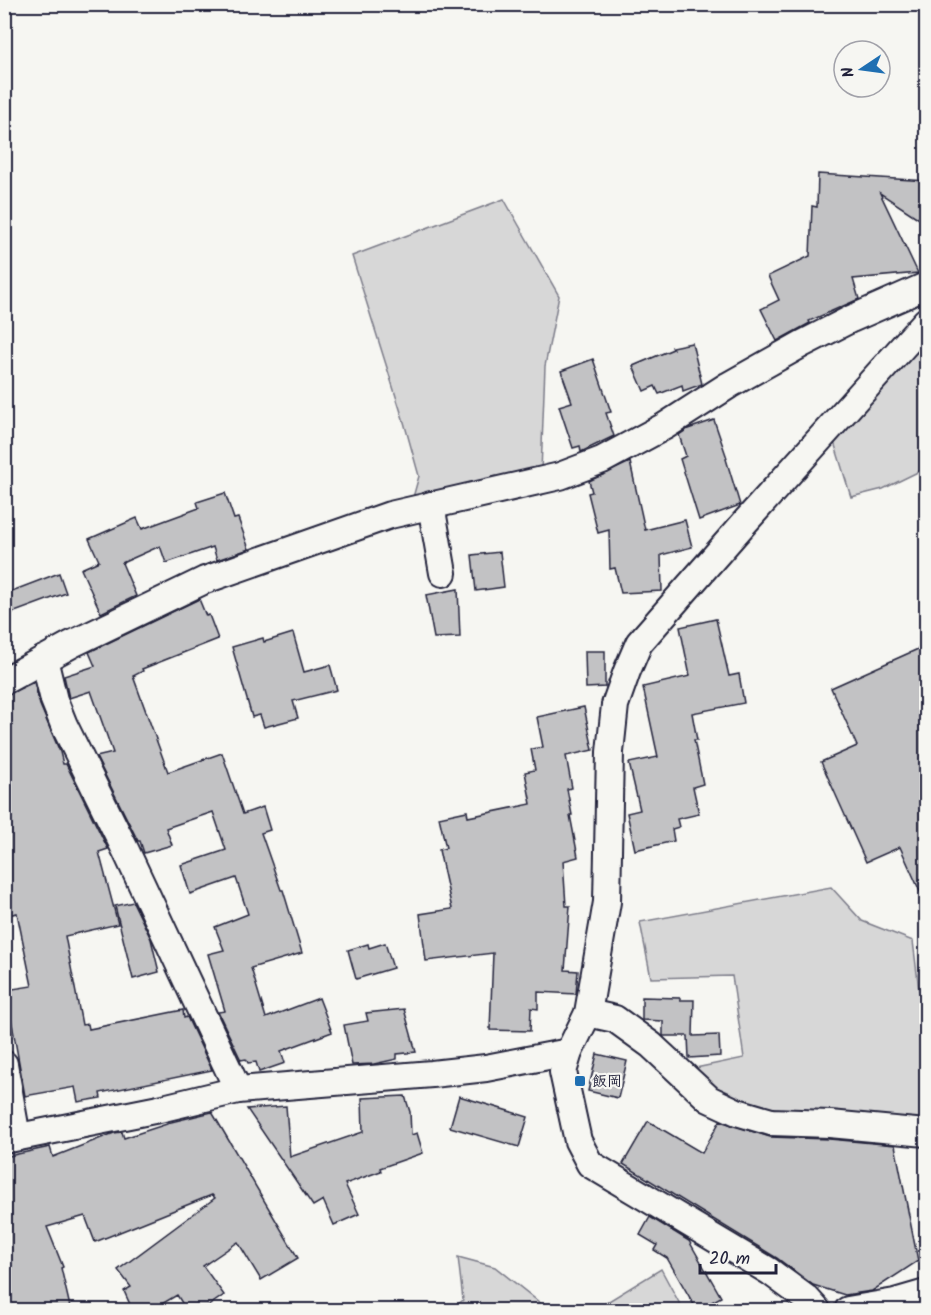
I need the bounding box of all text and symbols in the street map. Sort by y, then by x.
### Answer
north arrow [832,39,892,99]
text: N [836,64,862,80]
place label: 飯岡 [592,1070,622,1094]
marker: 飯岡 [573,1074,587,1088]
scale bar [700,1237,776,1275]
text: 20 m [709,1245,750,1274]

